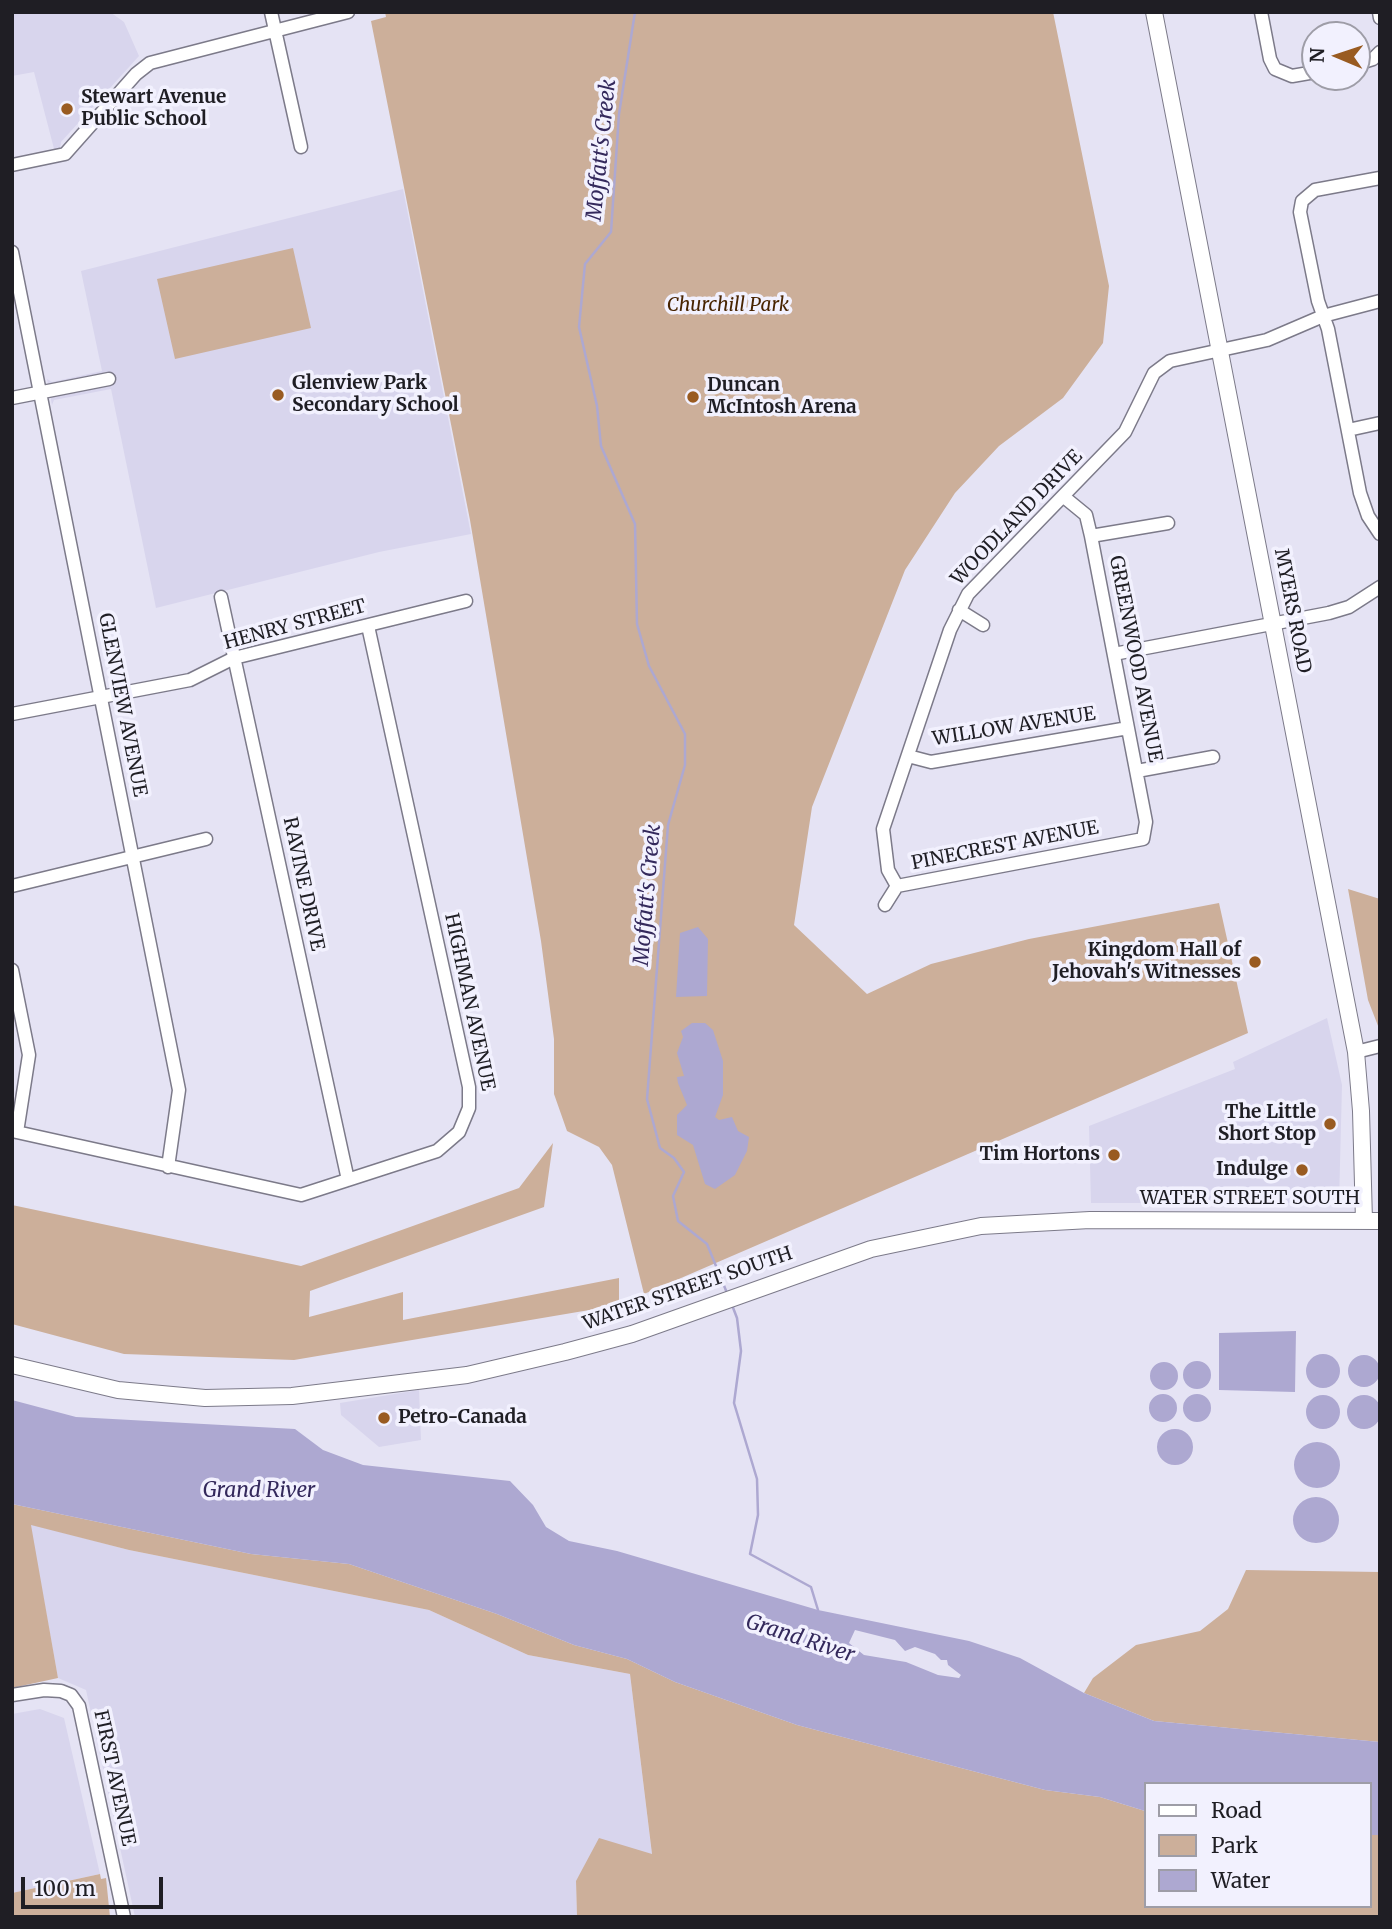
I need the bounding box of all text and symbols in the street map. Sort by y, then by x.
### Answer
north arrow [1301,21,1371,91]
text: N [1305,47,1329,63]
water label: Moffatt's Creek [582,78,622,222]
place label: Stewart Avenue Public School [81,87,226,131]
marker: Stewart Avenue Public School [59,101,75,117]
park label: Churchill Park [667,295,789,317]
place label: Glenview Park Secondary School [292,373,459,417]
place label: Duncan McIntosh Arena [707,375,857,419]
marker: Glenview Park Secondary School [270,387,286,403]
marker: Duncan McIntosh Arena [685,389,701,405]
street label: WOODLAND DRIVE [947,446,1087,590]
street label: MYERS ROAD [1269,547,1315,675]
street label: GREENWOOD AVENUE [1104,554,1166,764]
street label: HENRY STREET [221,595,369,655]
street label: GLENVIEW AVENUE [93,611,151,799]
street label: WILLOW AVENUE [931,703,1097,751]
street label: RAVINE DRIVE [278,815,328,953]
street label: PINECREST AVENUE [909,817,1101,875]
water label: Moffatt's Creek [629,823,667,967]
street label: HIGHMAN AVENUE [439,911,499,1093]
place label: Kingdom Hall of Jehovah's Witnesses [1052,940,1241,984]
marker: Kingdom Hall of Jehovah's Witnesses [1247,954,1263,970]
place label: The Little Short Stop [1218,1102,1316,1146]
marker: The Little Short Stop [1322,1116,1338,1132]
place label: Tim Hortons [979,1144,1100,1166]
marker: Tim Hortons [1106,1147,1122,1163]
place label: Indulge [1216,1159,1288,1181]
marker: Indulge [1294,1162,1310,1178]
street label: WATER STREET SOUTH [1140,1188,1360,1210]
street label: WATER STREET SOUTH [580,1242,796,1336]
place label: Petro-Canada [398,1407,527,1429]
marker: Petro-Canada [376,1410,392,1426]
water label: Grand River [203,1478,315,1504]
water label: Grand River [743,1610,857,1668]
street label: FIRST AVENUE [88,1708,140,1848]
legend [1144,1782,1371,1908]
text: Road [1211,1797,1262,1824]
text: Park [1211,1832,1258,1859]
scale bar [24,1862,166,1906]
text: Water [1211,1867,1270,1894]
text: 100 m [34,1875,96,1902]

